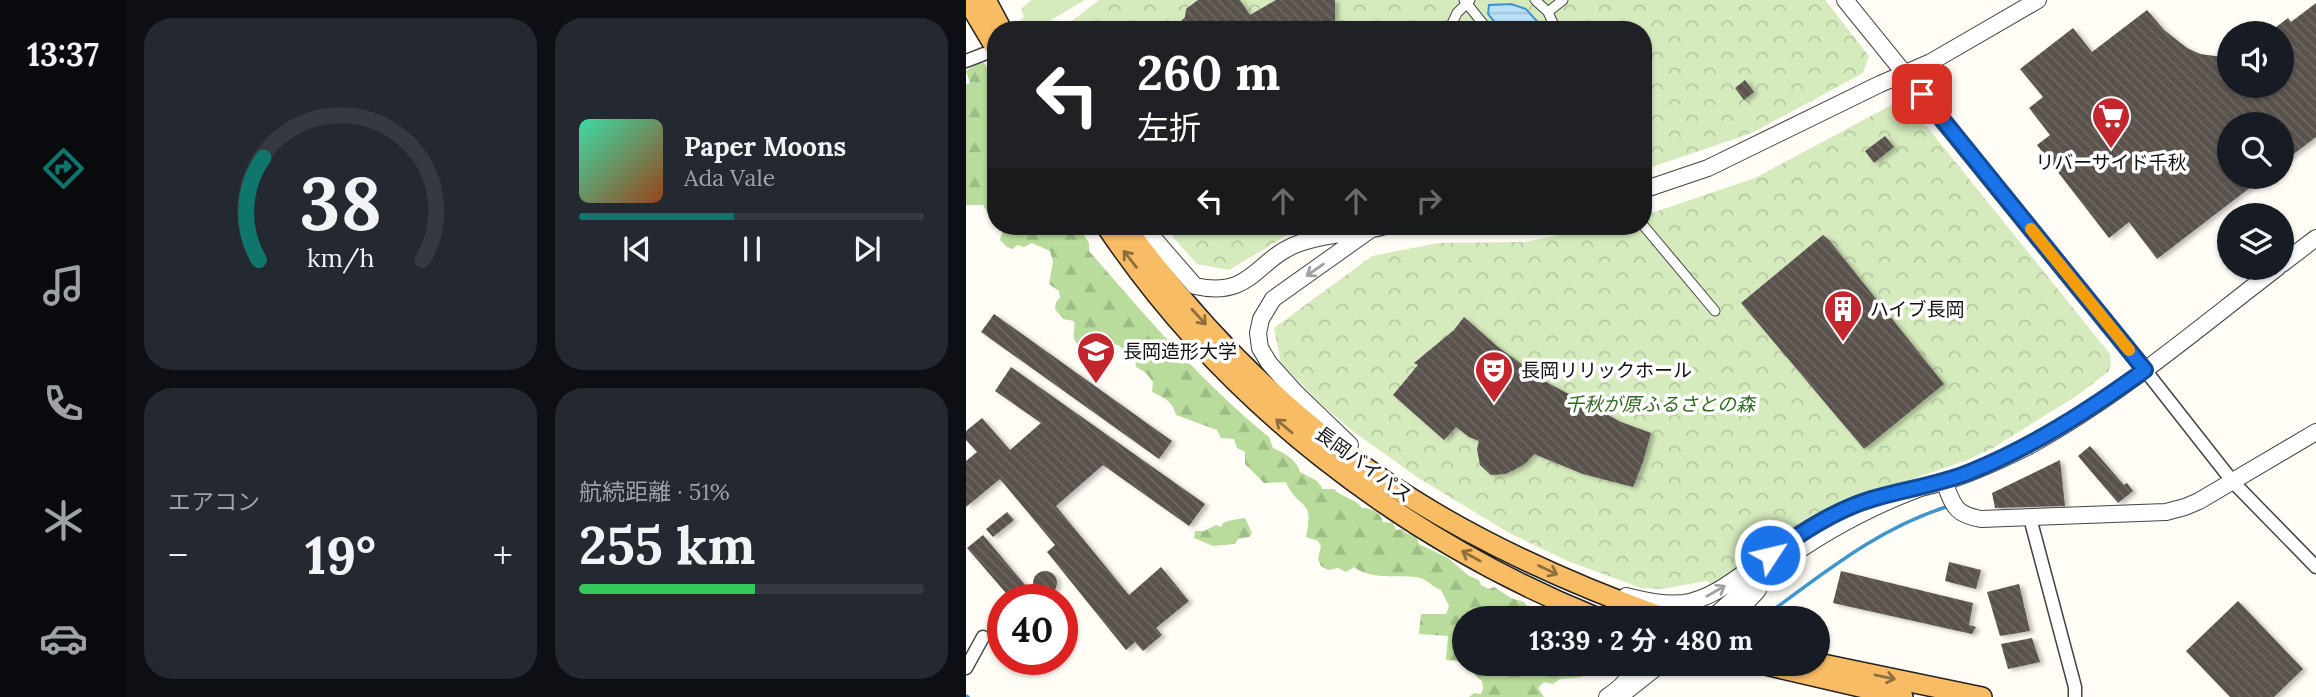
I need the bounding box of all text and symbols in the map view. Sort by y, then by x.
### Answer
map controls [2217,21,2294,280]
button: sound [2217,21,2294,98]
text: 13:37 [27,34,99,75]
text: 260 m [1137,41,1280,103]
icon: left [1022,49,1113,140]
pin [1892,64,1952,124]
icon: arrive [1903,75,1941,113]
supermarket icon: リバーサイド千秋 [2090,95,2132,150]
text: 左折 [1137,107,1201,148]
button: search [2217,112,2294,189]
text: Paper Moons [684,130,846,163]
icon: directions [39,144,88,193]
place label: リバーサイド千秋 [2035,150,2187,174]
text: 38 [299,157,382,250]
text: Ada Vale [684,163,775,192]
icon: left [1191,182,1229,220]
icon: ahead [1264,182,1302,220]
icon: ahead [1337,182,1375,220]
icon: right [1410,182,1448,220]
button: layers [2217,203,2294,280]
icon: previous [618,230,656,268]
icon: pause [733,230,771,268]
icon: next [848,230,886,268]
text: km/h [307,242,374,274]
one-way arrow [1123,251,1138,269]
icon: music [39,261,88,310]
one-way arrow [1306,263,1325,277]
building icon: ハイブ長岡 [1822,288,1864,343]
place label: ハイブ長岡 [1870,297,1965,321]
one-way arrow [1191,308,1207,326]
school or university icon: 長岡造形大学 [1075,330,1117,385]
place label: 長岡造形大学 [1123,339,1237,363]
theatre icon: 長岡リリックホール [1473,349,1515,404]
place label: 長岡リリックホール [1521,358,1692,382]
icon: phone [39,379,88,428]
park label: 千秋が原ふるさとの森 [1565,392,1757,416]
one-way arrow [1276,418,1294,434]
street label: 長岡バイパス [1311,421,1417,507]
text: 航続距離 · 51% [579,477,730,506]
text: エアコン [168,487,260,516]
icon: climate [39,496,88,545]
text: 255 km [579,512,755,578]
position arrow [1733,518,1807,592]
text: 19° [305,522,376,588]
text: − [168,531,188,579]
text: + [493,531,513,579]
one-way arrow [1461,549,1481,563]
one-way arrow [1537,564,1559,577]
one-way arrow [1706,583,1726,597]
speed limit sign: 40 [987,584,1078,675]
icon: car [39,614,88,663]
text: 13:39 · 2 分 · 480 m [1529,624,1753,657]
one-way arrow [1873,671,1896,685]

